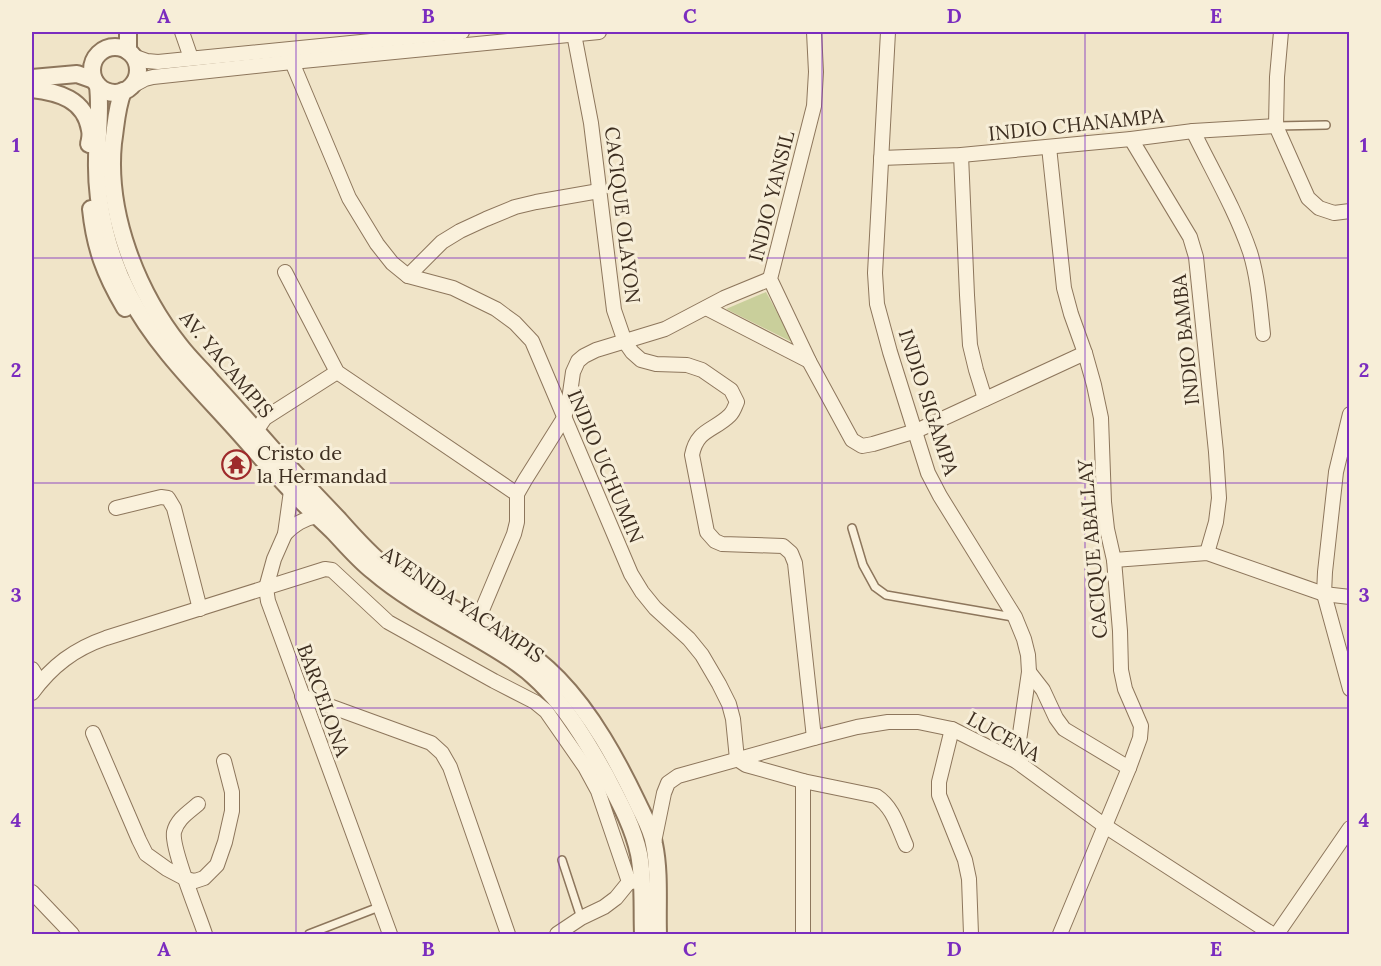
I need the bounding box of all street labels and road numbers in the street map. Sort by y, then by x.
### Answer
street label: INDIO CHANAMPA [987,102,1166,146]
street label: CACIQUE OLAYON [600,125,646,305]
street label: INDIO YANSIL [743,128,799,264]
street label: INDIO BAMBA [1166,273,1204,407]
street label: AV. YACAMPIS [174,305,279,423]
street label: INDIO SIGAMPA [894,326,965,479]
street label: INDIO UCHUMIN [562,386,650,546]
street label: CACIQUE ABALLAY [1072,458,1112,640]
street label: AVENIDA YACAMPIS [376,540,549,668]
street label: BARCELONA [292,640,356,760]
street label: LUCENA [963,706,1046,767]

